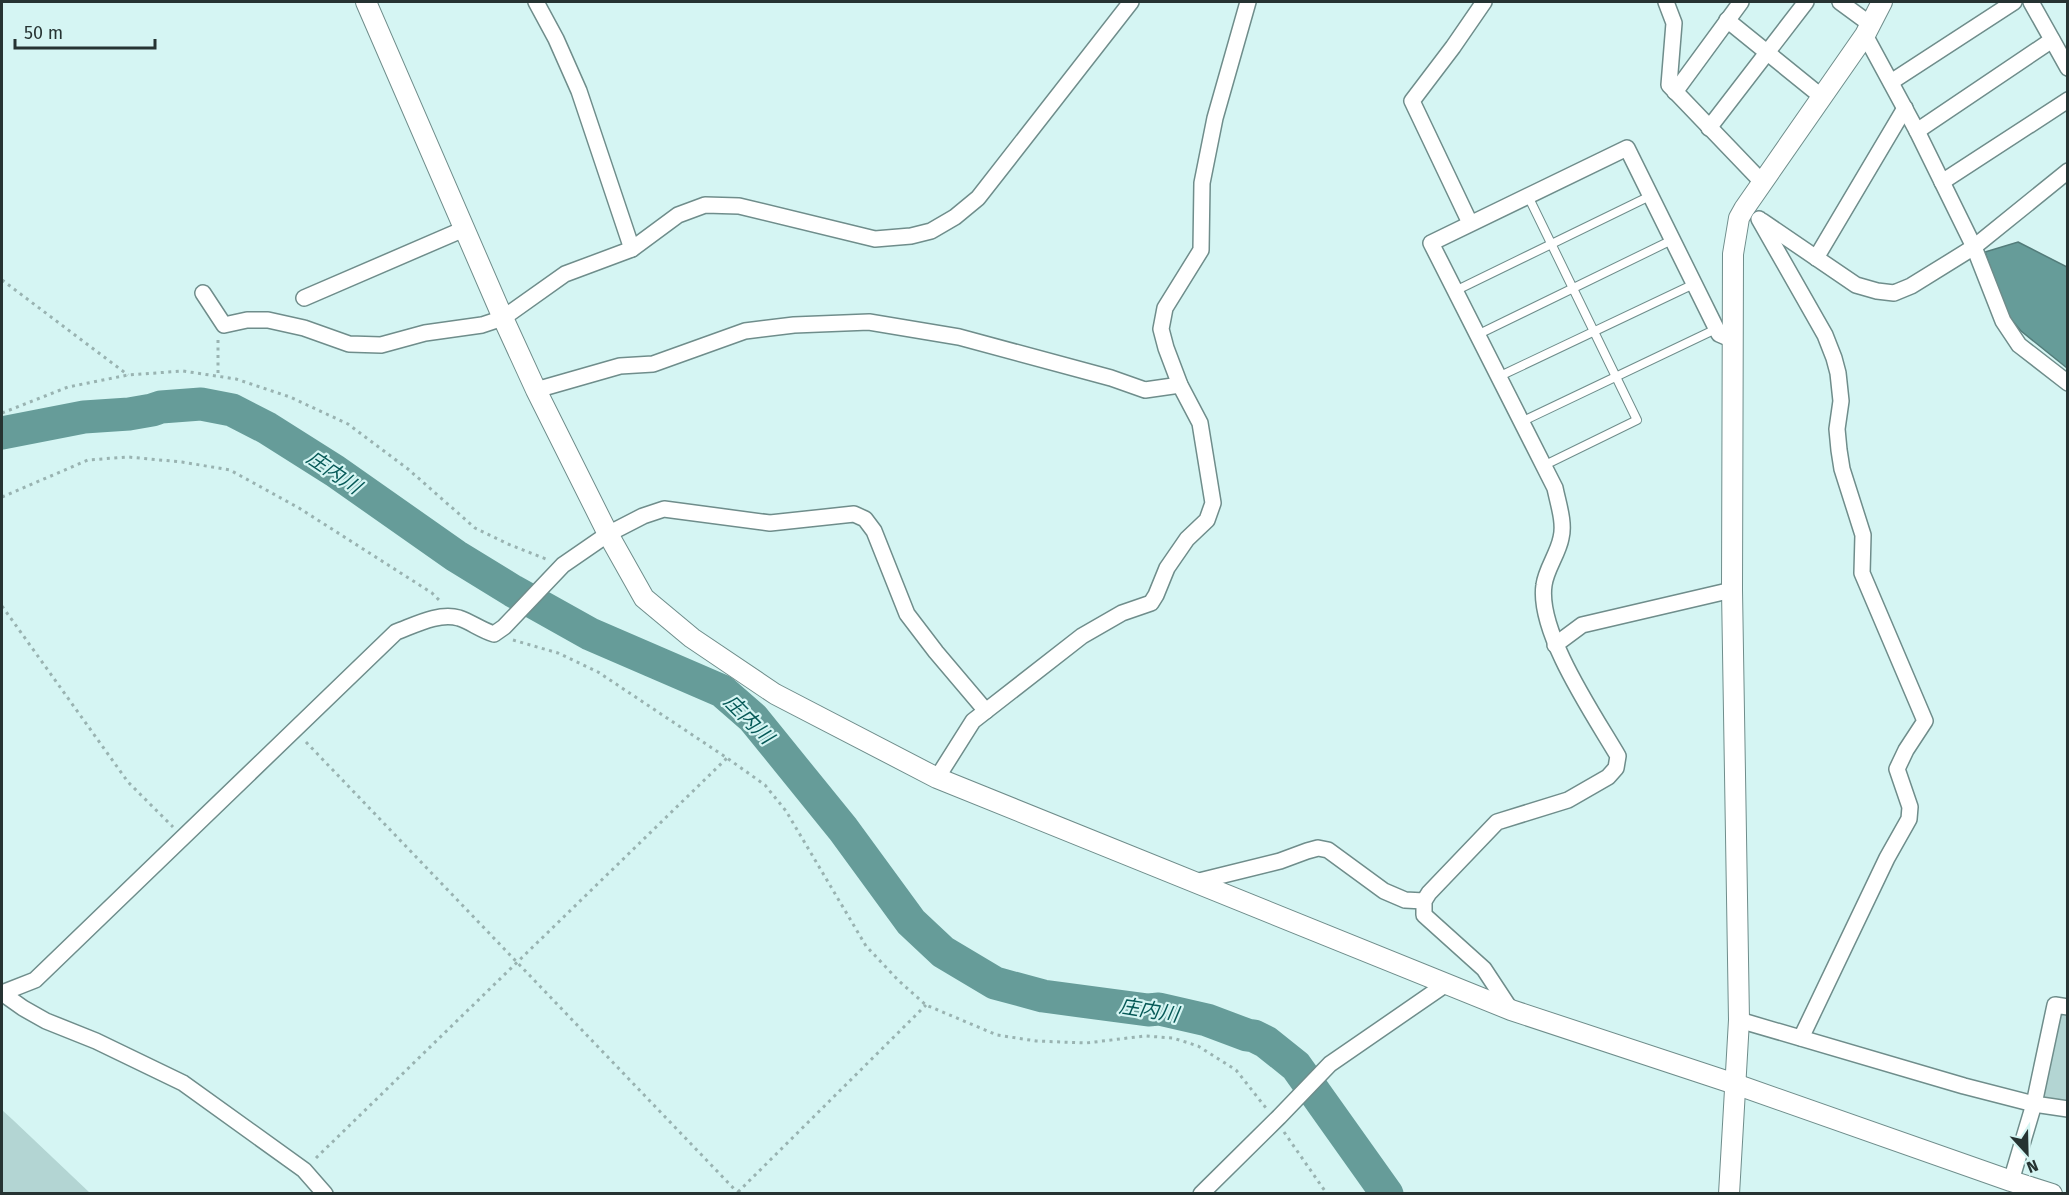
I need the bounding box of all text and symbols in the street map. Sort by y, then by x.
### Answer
scale bar [15,12,154,50]
text: 50 m [24,22,63,44]
water label: 庄内川 [302,445,367,500]
water label: 庄内川 [719,689,780,750]
water label: 庄内川 [1117,993,1182,1027]
north arrow [1997,1123,2057,1183]
text: N [2024,1156,2041,1177]

